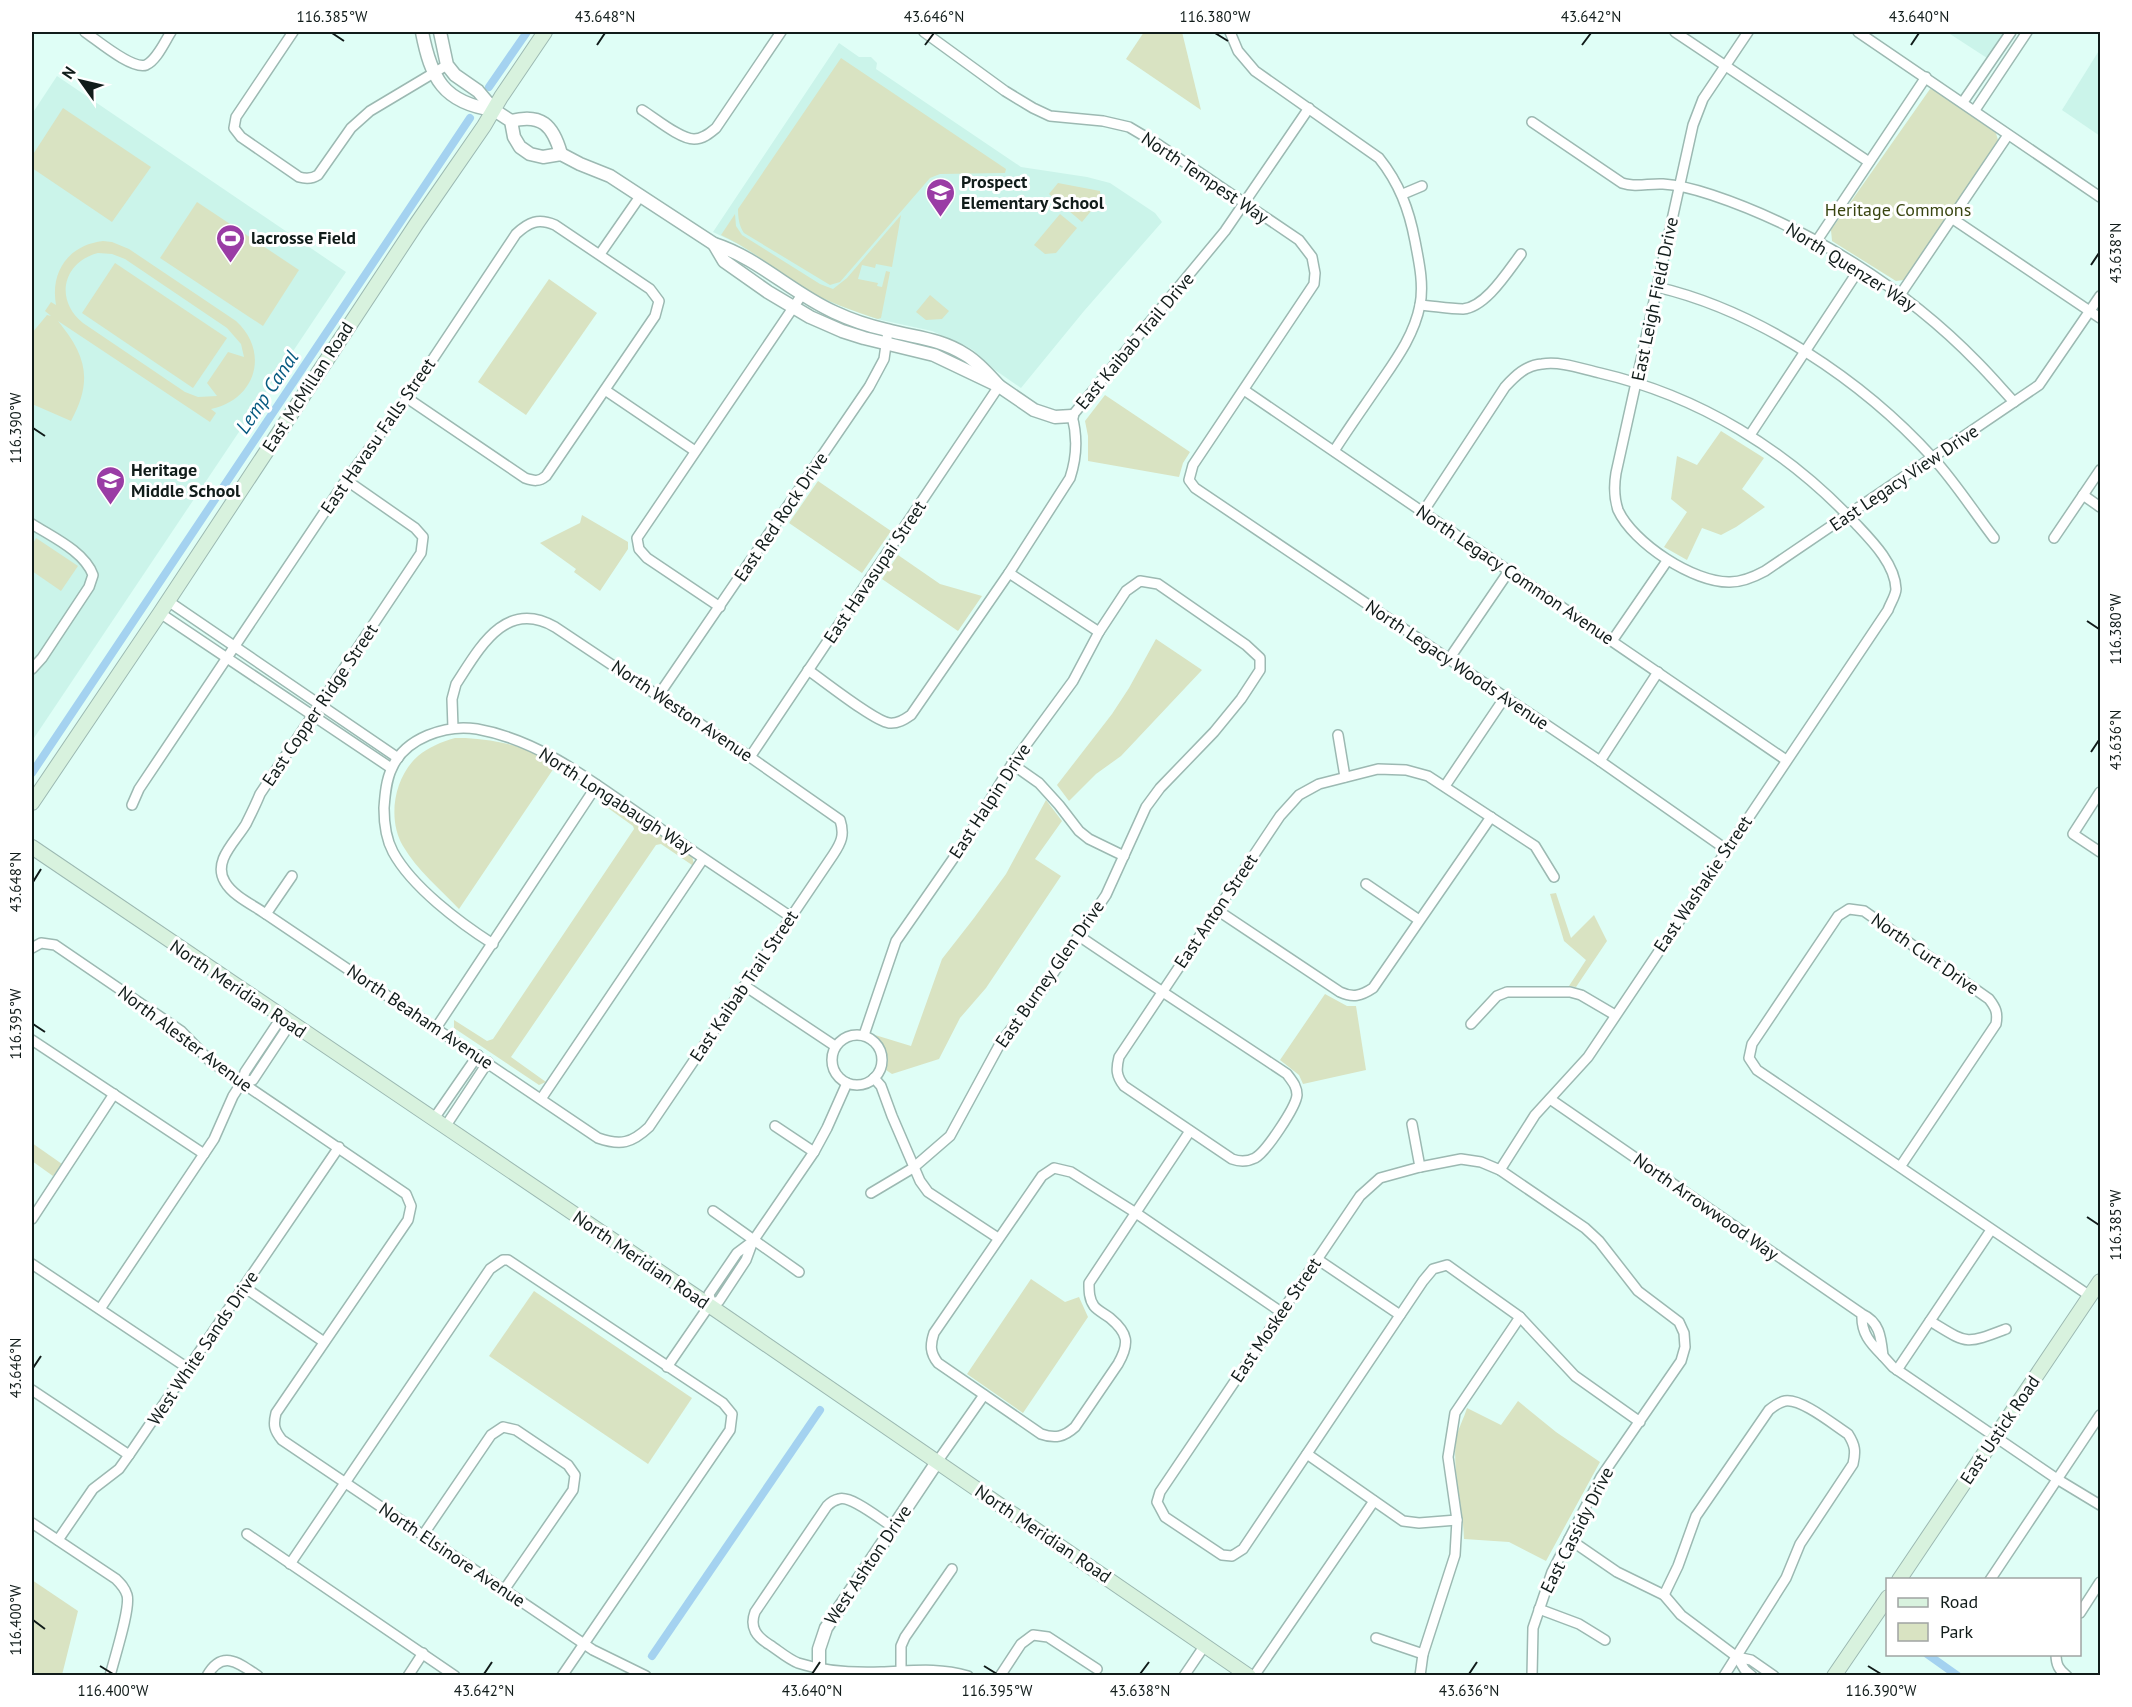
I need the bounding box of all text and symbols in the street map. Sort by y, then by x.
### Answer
text: 116.385°W [296,7,368,26]
text: 43.648°N [575,7,635,26]
text: 43.646°N [904,7,964,26]
text: 116.380°W [1179,7,1251,26]
text: 43.642°N [1561,7,1621,26]
text: 43.640°N [1889,7,1949,26]
north arrow [51,51,111,111]
text: N [57,63,80,83]
street label: North Tempest Way [1137,127,1274,229]
place label: Prospect Elementary School [961,170,1105,214]
school or university icon: Prospect Elementary School [924,176,956,218]
park label: Heritage Commons [1825,198,1971,221]
street label: East Leigh Field Drive [1626,215,1683,383]
street label: North Quenzer Way [1782,217,1921,316]
sports icon: lacrosse Field [214,222,246,264]
text: 43.638°N [2106,223,2125,283]
place label: lacrosse Field [251,226,356,249]
street label: East Kaibab Trail Drive [1070,267,1199,414]
street label: East McMillan Road [257,317,358,456]
water label: Lemp Canal [230,345,305,438]
street label: East Havasu Falls Street [315,353,440,518]
text: 116.390°W [6,392,25,464]
street label: East Legacy View Drive [1825,419,1983,536]
street label: East Red Rock Drive [729,448,832,586]
place label: Heritage Middle School [131,458,241,502]
school or university icon: Heritage Middle School [94,464,126,506]
street label: East Havasupai Street [818,496,931,647]
street label: North Legacy Common Avenue [1412,500,1619,650]
text: 116.380°W [2106,593,2125,665]
street label: North Legacy Woods Avenue [1361,595,1553,735]
street label: East Copper Ridge Street [257,619,382,790]
street label: North Weston Avenue [607,655,757,766]
text: 43.636°N [2106,710,2125,770]
street label: East Halpin Drive [944,739,1035,863]
street label: North Longabaugh Way [535,742,698,859]
street label: East Washakie Street [1648,811,1757,956]
street label: East Anton Street [1169,849,1262,972]
text: 43.648°N [6,852,25,912]
street label: East Burney Glen Drive [990,895,1109,1052]
street label: East Kaibab Trail Street [684,906,803,1066]
street label: North Curt Drive [1867,908,1984,999]
street label: North Meridian Road [166,934,311,1043]
street label: North Beaham Avenue [343,959,498,1074]
street label: North Alester Avenue [113,980,257,1097]
text: 116.395°W [6,988,25,1060]
street label: North Arrowwood Way [1629,1148,1784,1266]
text: 116.385°W [2106,1189,2125,1261]
street label: North Meridian Road [569,1205,714,1314]
street label: East Moskee Street [1225,1253,1326,1387]
street label: West White Sands Drive [142,1266,263,1429]
text: 43.646°N [6,1338,25,1398]
street label: East Ustick Road [1955,1371,2044,1489]
street label: East Cassidy Drive [1535,1463,1618,1597]
street label: North Meridian Road [971,1479,1116,1588]
street label: North Elsinore Avenue [375,1497,530,1612]
street label: West Ashton Drive [819,1500,916,1629]
legend [1886,1578,2081,1656]
text: 116.400°W [6,1584,25,1656]
text: Road [1940,1590,1978,1613]
text: Park [1940,1620,1973,1643]
text: 116.400°W [77,1681,149,1700]
text: 43.642°N [454,1681,514,1700]
text: 43.640°N [782,1681,842,1700]
text: 116.395°W [961,1681,1033,1700]
text: 43.638°N [1110,1681,1170,1700]
text: 43.636°N [1439,1681,1499,1700]
text: 116.390°W [1845,1681,1917,1700]

